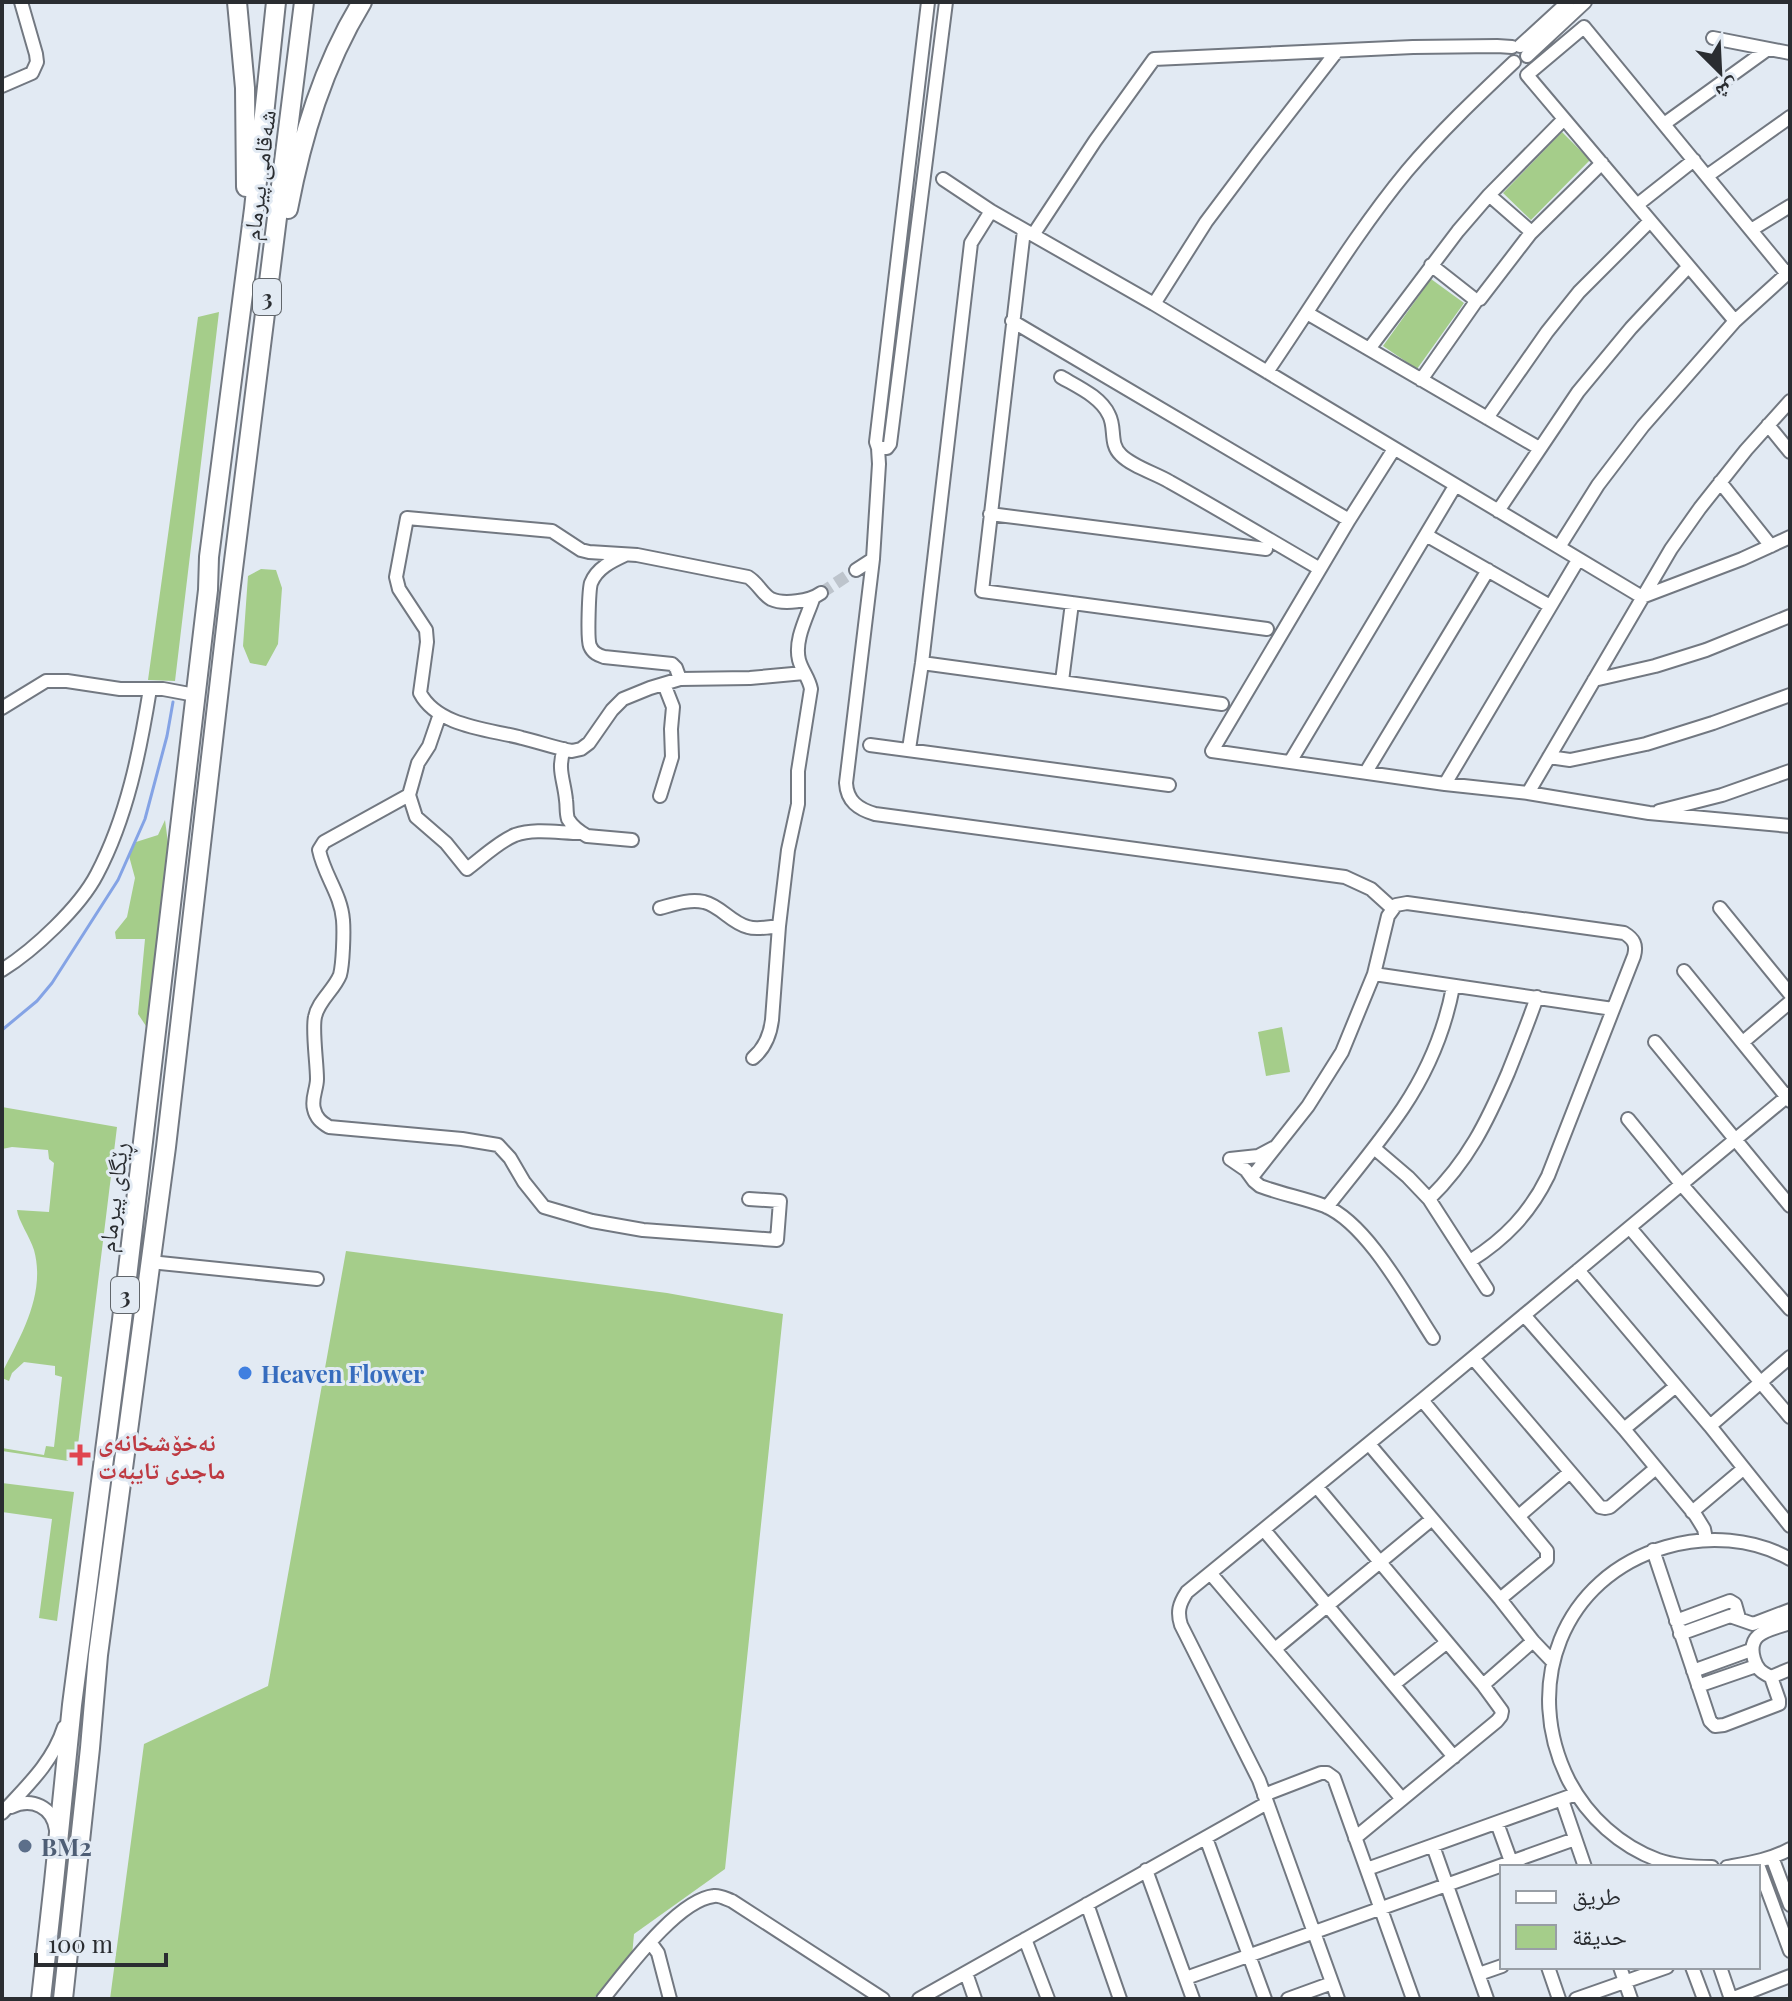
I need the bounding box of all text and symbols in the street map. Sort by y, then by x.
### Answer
north arrow [1680,32,1760,112]
text: ش [1712,73,1745,110]
street label: شەقامی پیرمام [234,108,284,242]
road number: 3 [253,279,281,315]
street label: ڕێگای پیرمام [89,1140,139,1254]
road number: 3 [111,1277,139,1313]
place label: Heaven Flower [261,1357,425,1389]
marker: Heaven Flower [236,1364,254,1382]
place label: نەخۆشخانەی ماجدی تایبەت [98,1425,225,1485]
marker: نەخۆشخانەی ماجدی تایبەت [69,1444,91,1466]
place label: BM2 [41,1830,92,1862]
marker: BM2 [16,1837,34,1855]
legend [1500,1865,1760,1969]
text: طريق [1572,1879,1621,1911]
scale bar [36,1917,166,1967]
text: حديقة [1572,1919,1627,1951]
text: 100 m [48,1927,113,1959]

